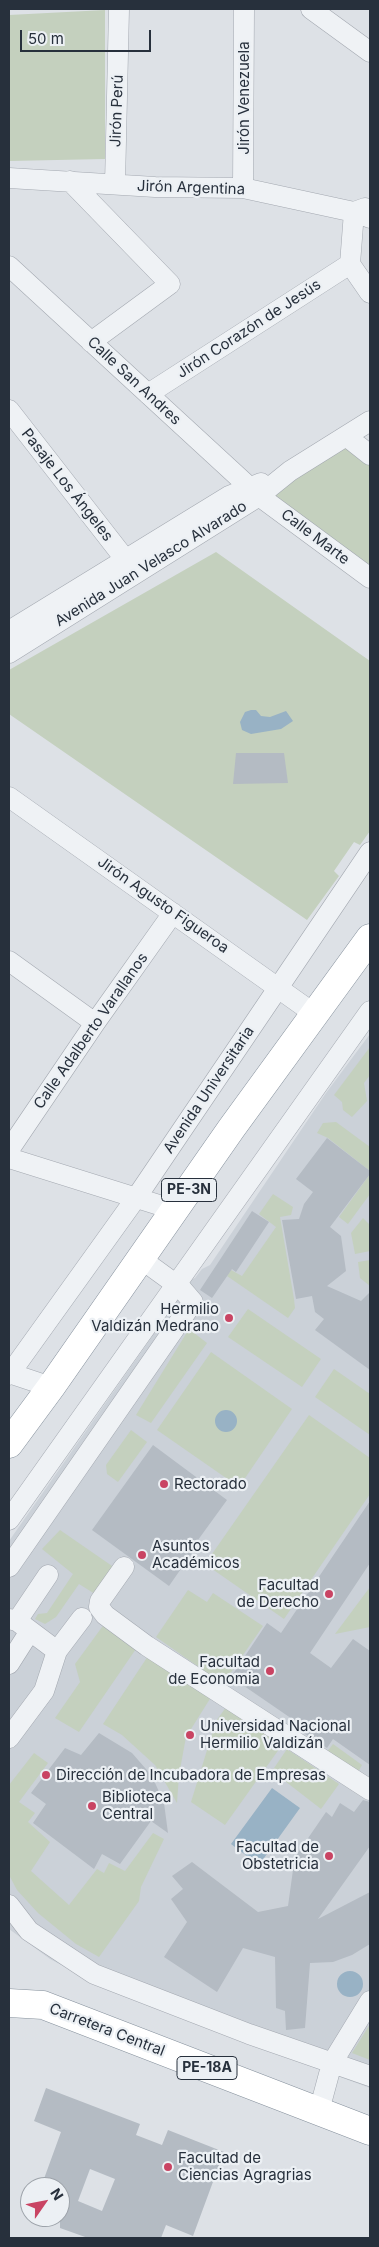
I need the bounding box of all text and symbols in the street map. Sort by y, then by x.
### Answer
scale bar [22,20,154,52]
text: 50 m [28,29,64,48]
street label: Jirón Venezuela [235,41,253,155]
street label: Jirón Perú [107,74,127,148]
street label: Jirón Argentina [137,177,245,199]
street label: Jirón Corazón de Jesús [174,276,324,382]
street label: Calle San Andres [84,333,184,429]
street label: Pasaje Los Ángeles [17,425,117,545]
street label: Avenida Juan Velasco Alvarado [52,497,250,631]
street label: Calle Marte [277,505,353,569]
street label: Jirón Agusto Figueroa [94,853,232,957]
street label: Calle Adalberto Varallanos [30,949,152,1113]
street label: Avenida Universitaria [160,1023,258,1157]
road number: PE-3N [162,1178,216,1202]
place label: Hermilio Valdizán Medrano [91,1300,219,1335]
marker: Hermilio Valdizán Medrano [223,1312,235,1324]
place label: Rectorado [174,1475,247,1493]
marker: Rectorado [158,1478,170,1490]
place label: Asuntos Académicos [152,1537,240,1572]
marker: Asuntos Académicos [136,1549,148,1561]
place label: Facultad de Derecho [237,1576,319,1611]
marker: Facultad de Derecho [323,1588,335,1600]
place label: Facultad de Economia [168,1653,260,1688]
marker: Facultad de Economia [264,1665,276,1677]
place label: Universidad Nacional Hermilio Valdizán [200,1717,351,1752]
marker: Universidad Nacional Hermilio Valdizán [184,1729,196,1741]
place label: Dirección de Incubadora de Empresas [56,1766,326,1784]
marker: Dirección de Incubadora de Empresas [40,1769,52,1781]
place label: Biblioteca Central [102,1788,172,1823]
marker: Biblioteca Central [86,1800,98,1812]
place label: Facultad de Obstetricia [236,1838,319,1873]
marker: Facultad de Obstetricia [323,1850,335,1862]
street label: Carretera Central [47,2000,167,2060]
road number: PE-18A [177,2056,237,2080]
place label: Facultad de Ciencias Agragrias [178,2149,312,2184]
marker: Facultad de Ciencias Agragrias [162,2161,174,2173]
north arrow [20,2177,70,2227]
text: N [47,2185,67,2203]

